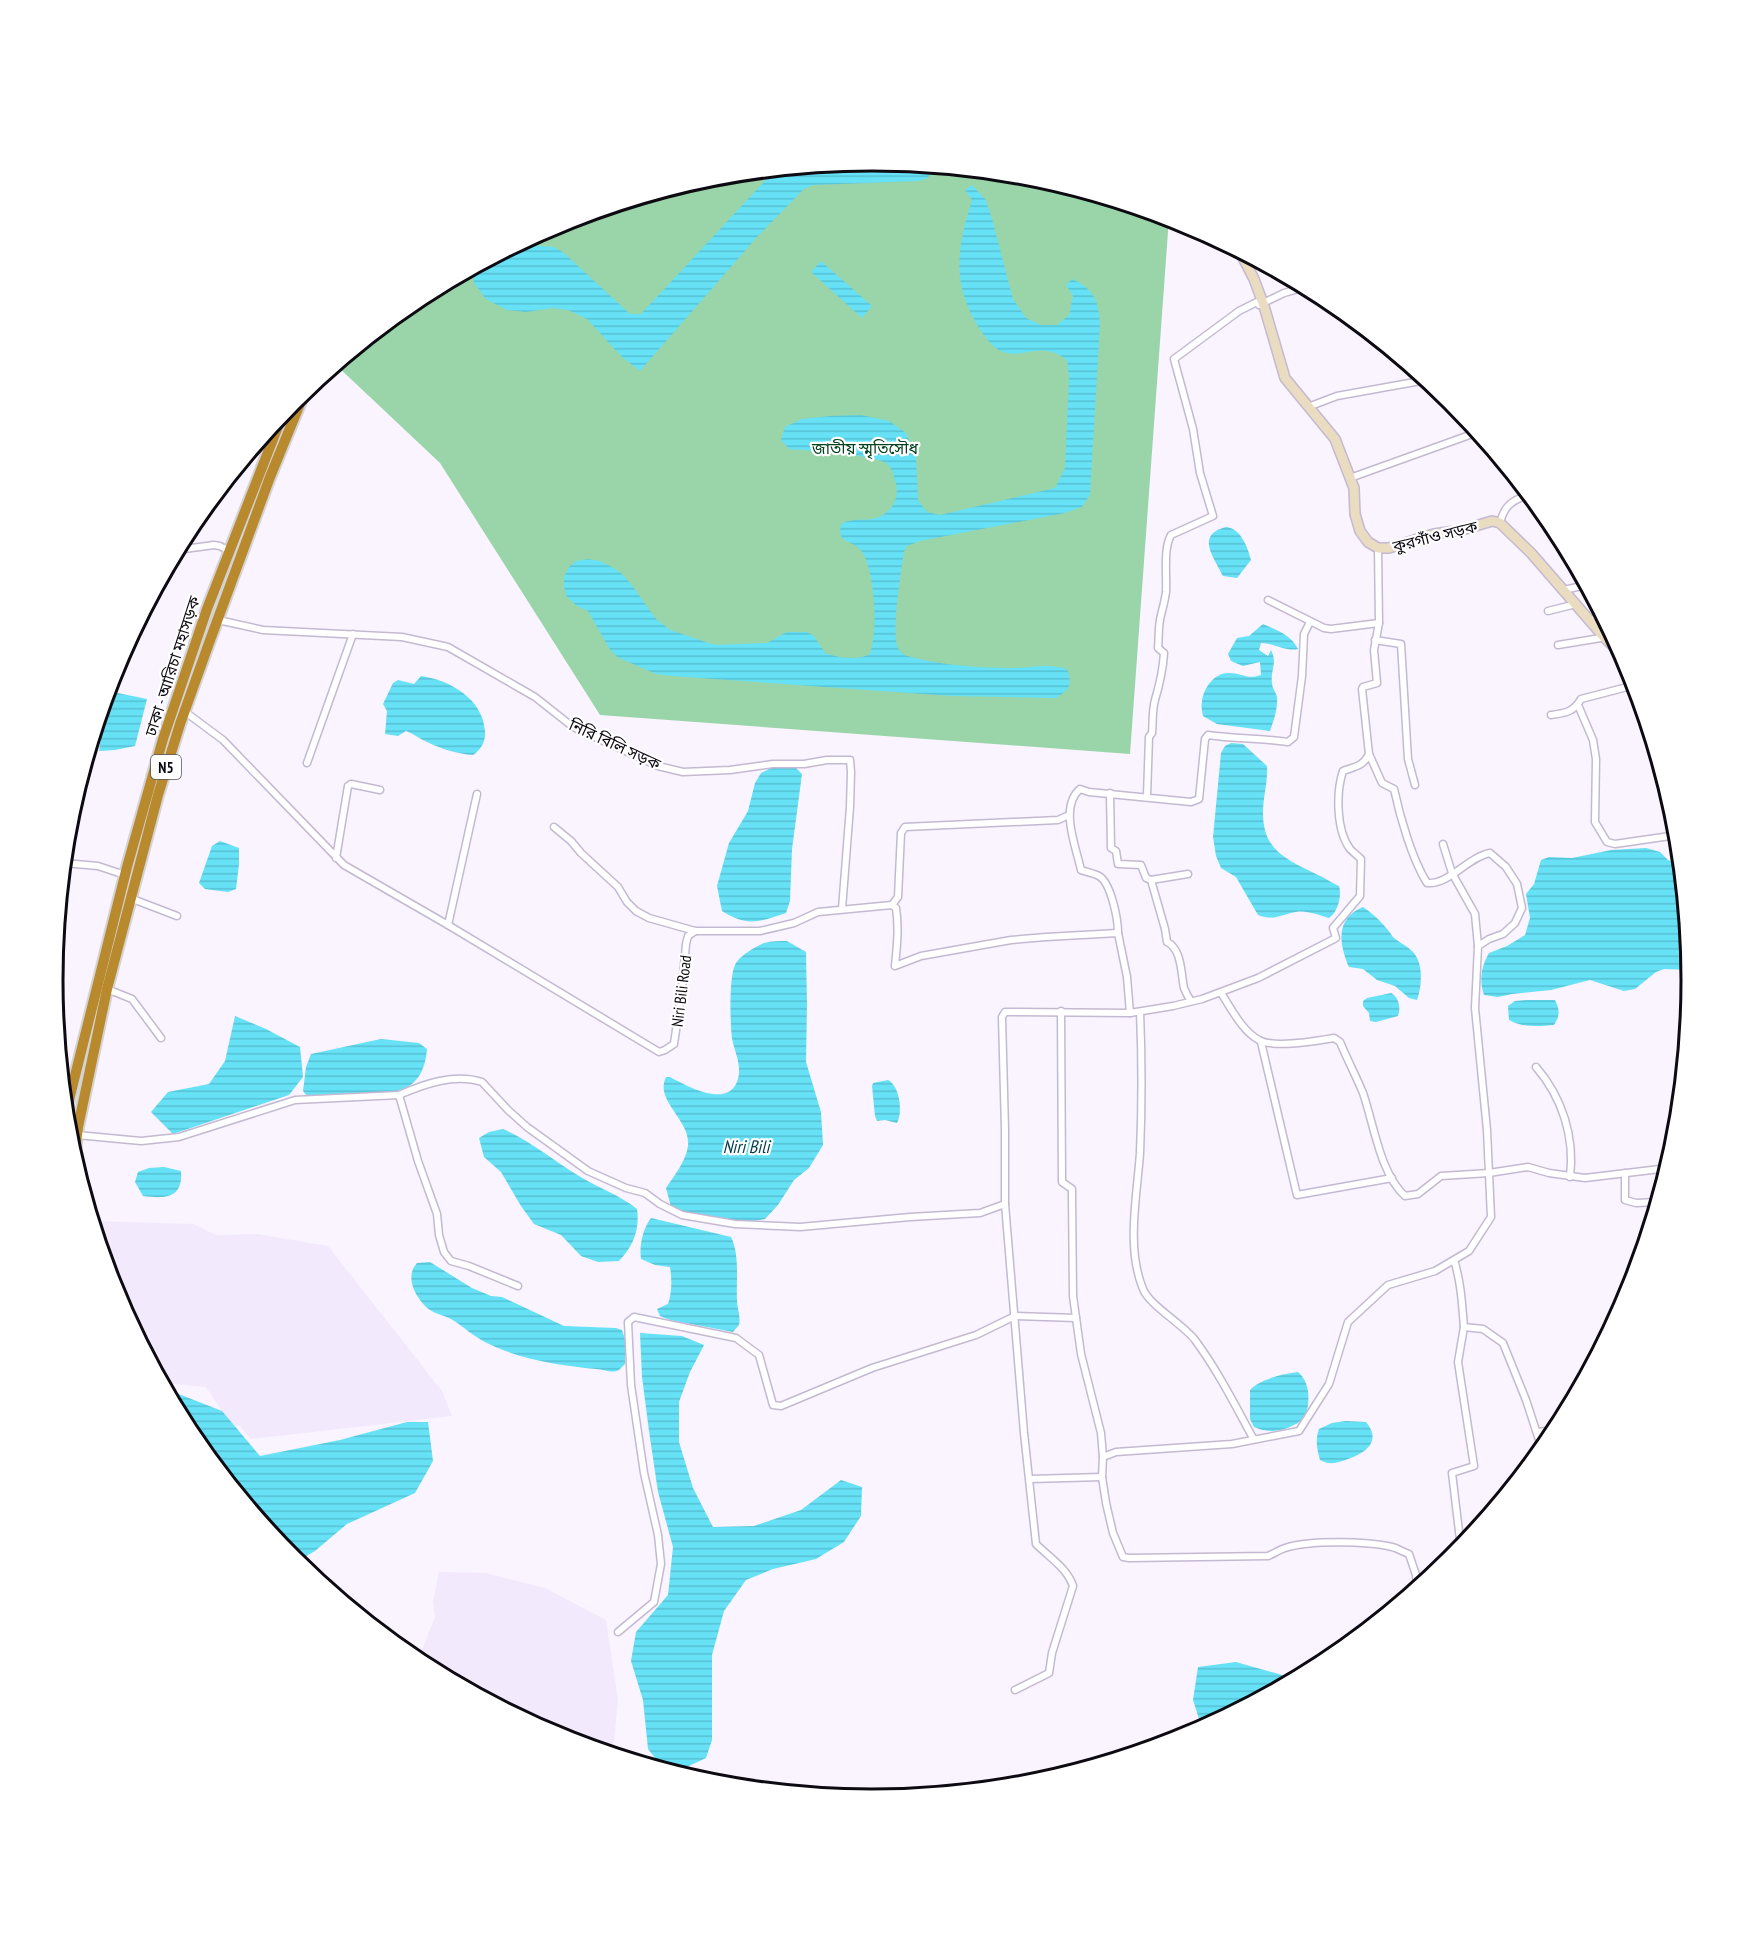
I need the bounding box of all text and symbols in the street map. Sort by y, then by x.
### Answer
park label: জাতীয় স্মৃতিসৌধ [811,438,918,460]
street label: কুরগাঁও সড়ক [1390,516,1480,556]
street label: ঢাকা - আরিচা মহাসড়ক [140,593,204,739]
street label: নিরি বিলি সড়ক [565,714,665,774]
road number: N5 [151,755,181,779]
street label: Niri Bili Road [667,954,695,1028]
water label: Niri Bili [723,1135,771,1158]

